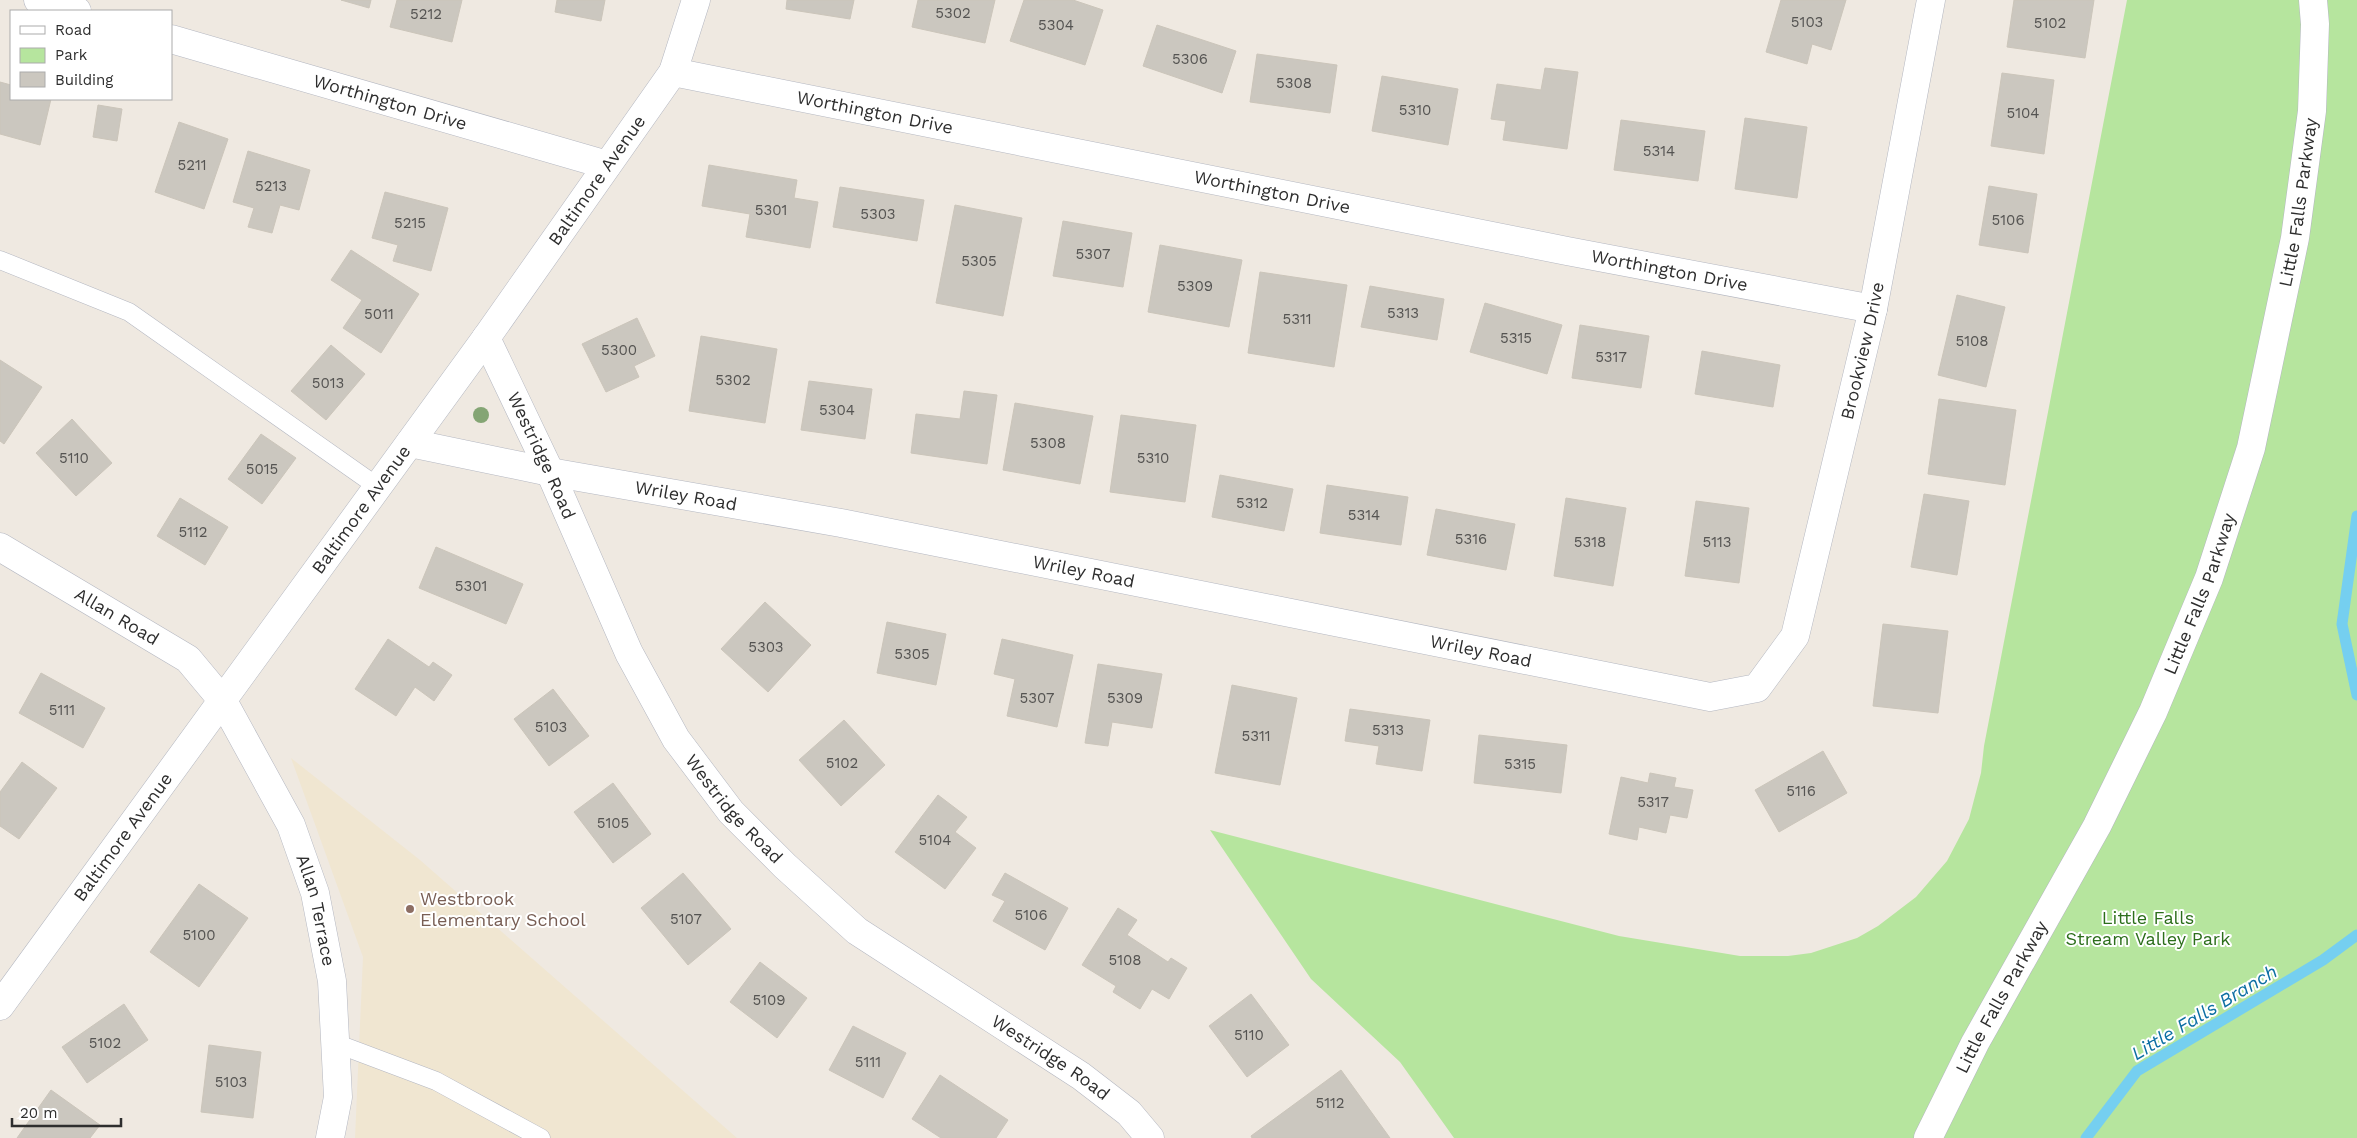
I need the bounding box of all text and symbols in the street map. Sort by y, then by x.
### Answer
house number: 5302 [935,4,971,22]
house number: 5212 [410,5,442,23]
legend [10,10,172,100]
house number: 5103 [1791,13,1823,31]
house number: 5102 [2034,14,2066,32]
house number: 5304 [1038,16,1074,34]
text: Road [55,21,92,39]
text: Park [55,46,88,64]
house number: 5306 [1172,50,1208,68]
street label: Worthington Drive [311,70,469,134]
text: Building [55,71,113,89]
house number: 5308 [1276,74,1312,92]
street label: Worthington Drive [795,86,955,138]
house number: 5310 [1399,101,1431,119]
house number: 5104 [2006,104,2040,122]
street label: Baltimore Avenue [544,111,649,249]
street label: Little Falls Parkway [2274,116,2321,289]
house number: 5314 [1643,142,1675,160]
house number: 5211 [177,156,207,174]
street label: Worthington Drive [1192,166,1352,217]
house number: 5213 [255,177,287,195]
house number: 5301 [755,201,787,219]
house number: 5303 [860,205,896,223]
house number: 5106 [1991,211,2025,229]
house number: 5215 [394,214,426,232]
house number: 5307 [1076,245,1110,263]
street label: Worthington Drive [1589,245,1750,295]
house number: 5305 [961,252,997,270]
house number: 5309 [1177,277,1213,295]
street label: Brookview Drive [1836,280,1888,422]
house number: 5313 [1387,304,1419,322]
house number: 5011 [364,305,394,323]
house number: 5311 [1282,310,1312,328]
house number: 5315 [1500,329,1532,347]
house number: 5108 [1955,332,1989,350]
house number: 5300 [601,341,637,359]
house number: 5317 [1595,348,1627,366]
house number: 5302 [715,371,751,389]
house number: 5013 [312,374,344,392]
street label: Westridge Road [503,388,580,522]
house number: 5304 [819,401,855,419]
house number: 5308 [1030,434,1066,452]
street label: Baltimore Avenue [307,441,415,578]
house number: 5110 [59,449,89,467]
house number: 5310 [1137,449,1169,467]
house number: 5015 [246,460,278,478]
street label: Wriley Road [633,476,739,515]
house number: 5312 [1236,494,1268,512]
house number: 5314 [1348,506,1380,524]
street label: Little Falls Parkway [2159,510,2239,678]
house number: 5112 [178,523,208,541]
house number: 5316 [1455,530,1487,548]
house number: 5318 [1574,533,1606,551]
house number: 5113 [1702,533,1732,551]
street label: Wriley Road [1031,551,1137,592]
house number: 5301 [455,577,487,595]
street label: Allan Road [71,583,163,649]
street label: Wriley Road [1428,630,1534,671]
house number: 5303 [748,638,784,656]
house number: 5305 [894,645,930,663]
house number: 5307 [1020,689,1054,707]
house number: 5309 [1107,689,1143,707]
house number: 5111 [49,701,75,719]
house number: 5103 [535,718,567,736]
house number: 5313 [1372,721,1404,739]
house number: 5311 [1241,727,1271,745]
street label: Westridge Road [681,750,787,867]
house number: 5102 [826,754,858,772]
house number: 5315 [1504,755,1536,773]
street label: Baltimore Avenue [69,768,176,905]
house number: 5116 [1786,782,1816,800]
house number: 5317 [1637,793,1669,811]
house number: 5105 [597,814,629,832]
house number: 5104 [918,831,952,849]
street label: Allan Terrace [292,851,340,968]
place label: Westbrook Elementary School [420,888,586,930]
marker: Westbrook Elementary School [404,903,416,915]
house number: 5106 [1014,906,1048,924]
park label: Little Falls Stream Valley Park [2066,907,2230,949]
house number: 5107 [670,910,702,928]
street label: Little Falls Parkway [1951,916,2052,1077]
house number: 5100 [182,926,216,944]
house number: 5108 [1108,951,1142,969]
water label: Little Falls Branch [2127,960,2281,1065]
house number: 5109 [752,991,786,1009]
street label: Westridge Road [988,1010,1114,1104]
house number: 5110 [1234,1026,1264,1044]
house number: 5102 [89,1034,121,1052]
house number: 5111 [855,1053,881,1071]
house number: 5103 [215,1073,247,1091]
house number: 5112 [1315,1094,1345,1112]
scale bar [12,1096,121,1128]
text: 20 m [20,1104,58,1122]

